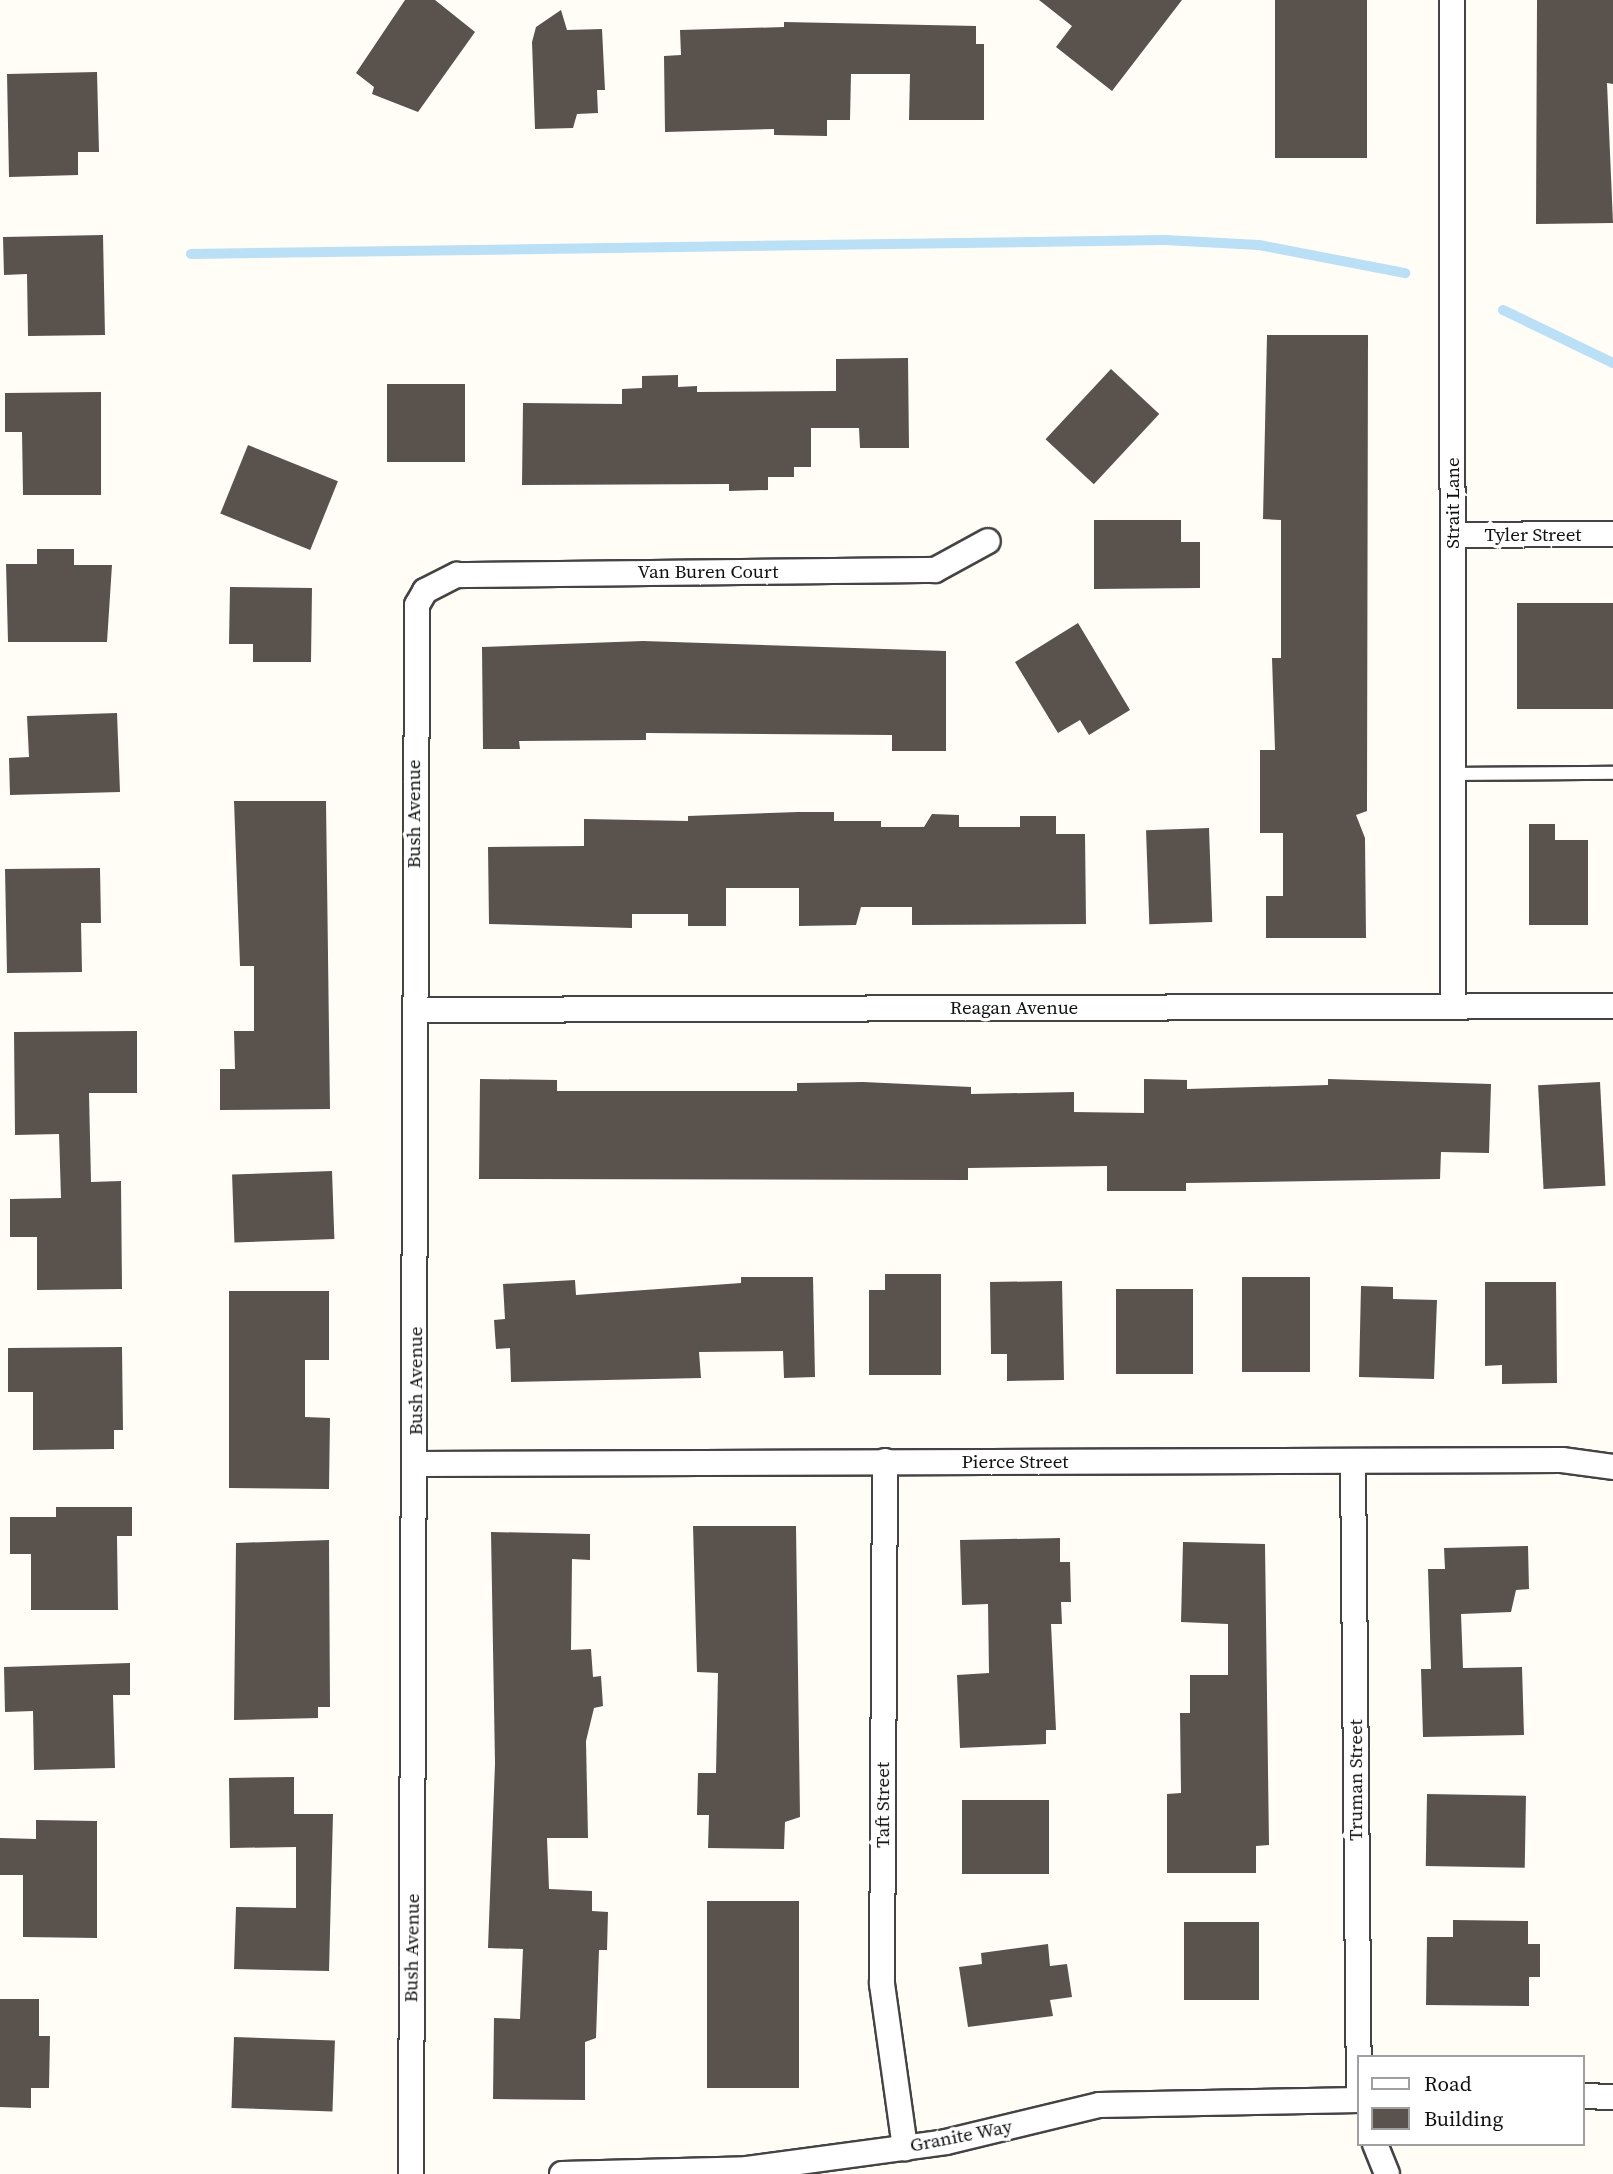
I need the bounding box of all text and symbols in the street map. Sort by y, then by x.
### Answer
street label: Strait Lane [1442,457,1464,549]
street label: Tyler Street [1485,524,1581,546]
street label: Van Buren Court [638,561,778,583]
street label: Bush Avenue [403,760,425,868]
street label: Reagan Avenue [950,997,1078,1019]
street label: Bush Avenue [405,1327,427,1435]
street label: Pierce Street [961,1451,1069,1473]
street label: Truman Street [1345,1719,1367,1841]
street label: Taft Street [872,1762,894,1848]
street label: Bush Avenue [400,1893,424,2003]
legend [1358,2055,1585,2146]
text: Road [1424,2069,1472,2098]
text: Building [1424,2104,1503,2133]
street label: Granite Way [908,2115,1014,2157]

